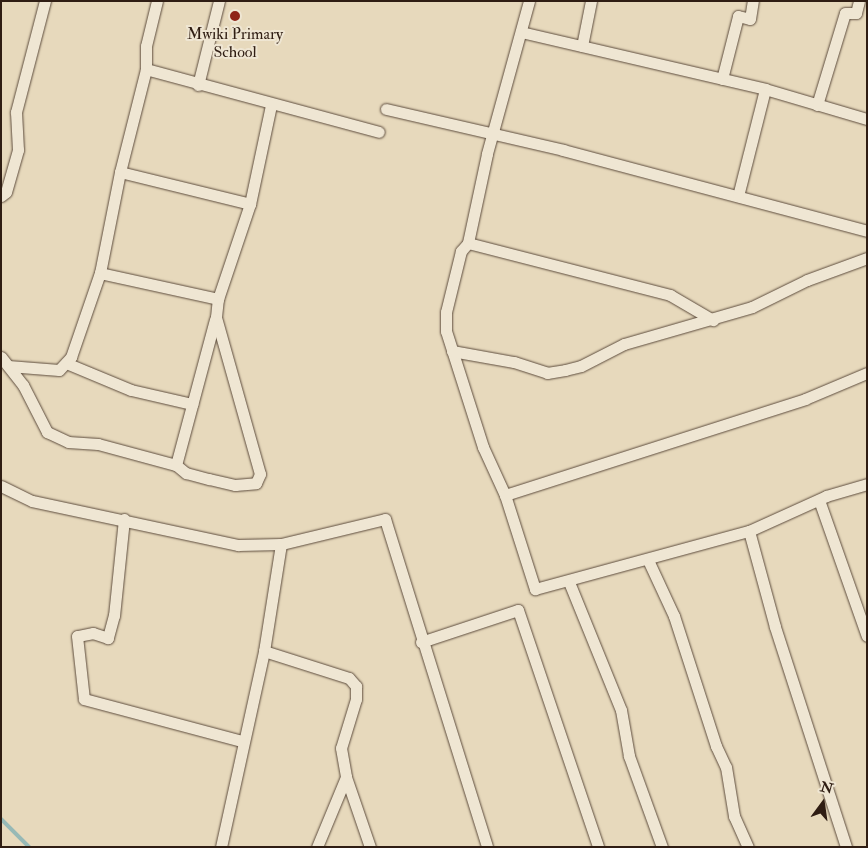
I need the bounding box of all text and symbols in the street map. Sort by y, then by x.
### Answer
marker: Mwiki Primary School [229,10,241,22]
place label: Mwiki Primary School [187,24,283,62]
north arrow [798,778,848,828]
text: N [819,778,835,798]

